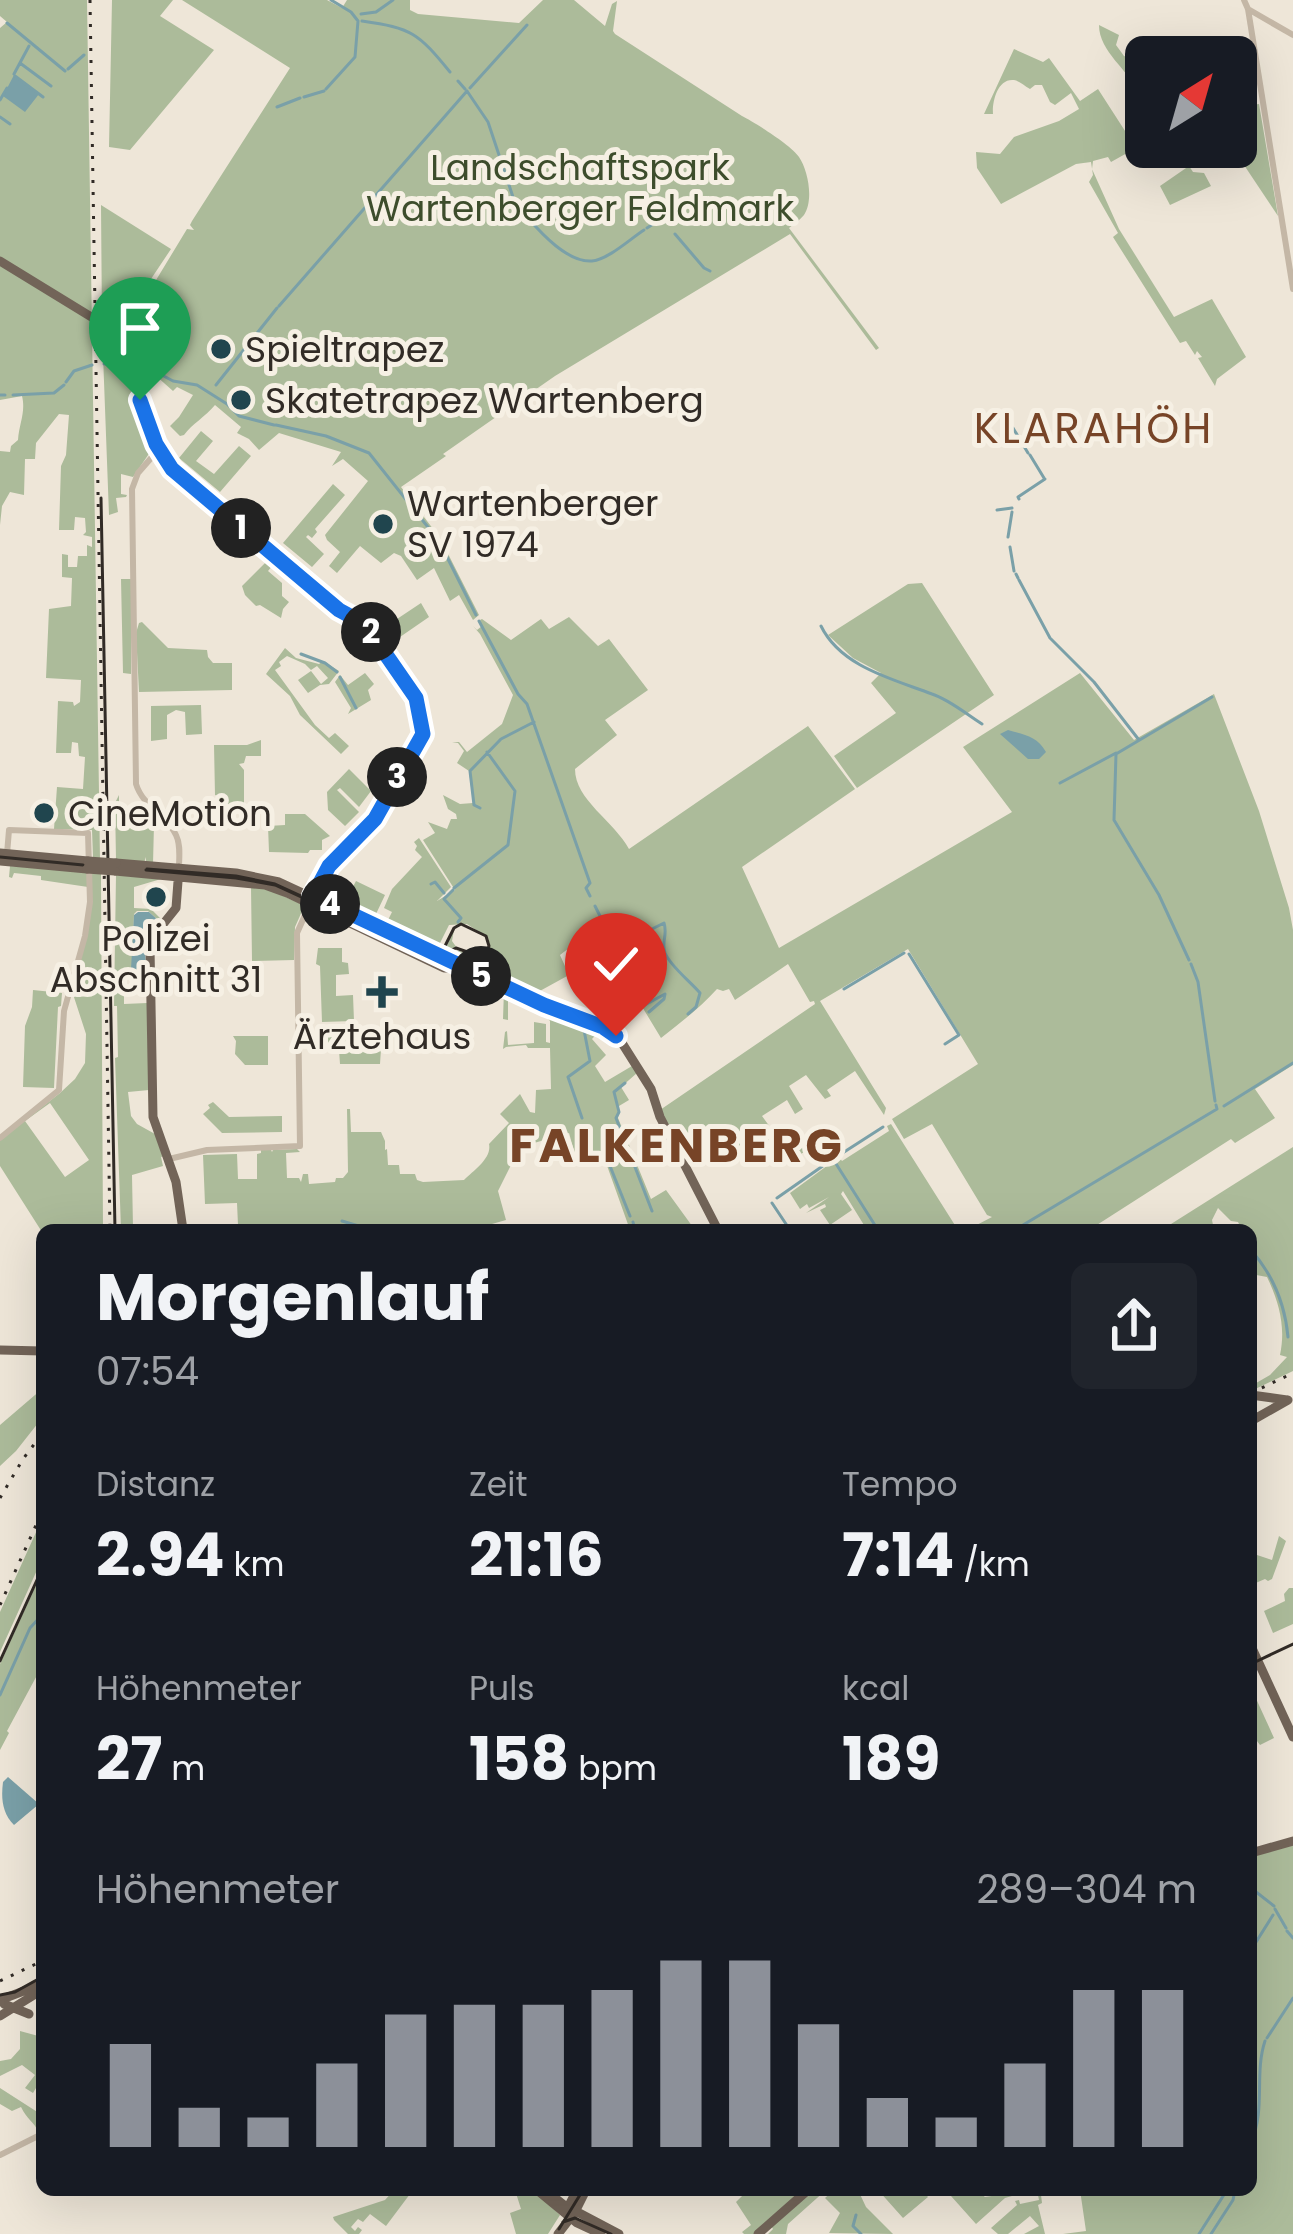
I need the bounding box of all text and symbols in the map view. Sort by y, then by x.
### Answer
north arrow [1125,36,1257,168]
map controls [1125,36,1257,168]
park label: Landschaftspark Wartenberger Feldmark [366,142,795,234]
pin [89,277,191,400]
icon: arrive [107,295,173,361]
place label: Spieltrapez [245,324,444,375]
marker: Spieltrapez [208,336,234,362]
place label: Skatetrapez Wartenberg [265,375,704,426]
marker: Skatetrapez Wartenberg [228,387,254,413]
district label: KLARAHÖH [974,399,1214,458]
place label: Wartenberger SV 1974 [407,478,659,570]
pin: 1 [211,498,271,558]
text: 1 [235,504,247,551]
marker: Wartenberger SV 1974 [370,511,396,537]
pin: 2 [341,602,401,662]
text: 2 [362,608,380,655]
pin: 3 [367,747,427,807]
text: 3 [387,753,407,800]
place label: CineMotion [68,788,272,839]
marker: CineMotion [31,800,57,826]
pin: 4 [300,874,360,934]
text: 4 [319,880,341,927]
marker: Polizei Abschnitt 31 [143,884,169,910]
place label: Polizei Abschnitt 31 [50,913,262,1005]
pin [565,913,667,1036]
icon: check [583,931,649,997]
pin: 5 [451,946,511,1006]
text: 5 [470,952,492,999]
marker: Ärztehaus [366,976,398,1008]
place label: Ärztehaus [293,1011,471,1062]
district label: FALKENBERG [509,1112,845,1179]
text: Morgenlauf [96,1251,489,1343]
button: share [1071,1263,1197,1389]
text: 07:54 [96,1344,199,1399]
text: Distanz [96,1461,215,1508]
text: Zeit [469,1461,527,1508]
text: Tempo [842,1461,958,1508]
text: 2.94 [96,1513,225,1597]
text: 21:16 [469,1513,604,1597]
text: 7:14 [842,1513,954,1597]
text: km [225,1541,285,1588]
text: /km [954,1541,1030,1588]
text: Höhenmeter [96,1665,302,1712]
text: Puls [469,1665,535,1712]
text: kcal [842,1665,909,1712]
text: 27 [96,1717,162,1801]
text: 158 [469,1717,569,1801]
text: 189 [842,1717,940,1801]
text: m [162,1745,205,1792]
text: bpm [569,1745,657,1792]
text: Höhenmeter [96,1862,339,1917]
text: 289–304 m [976,1862,1197,1917]

